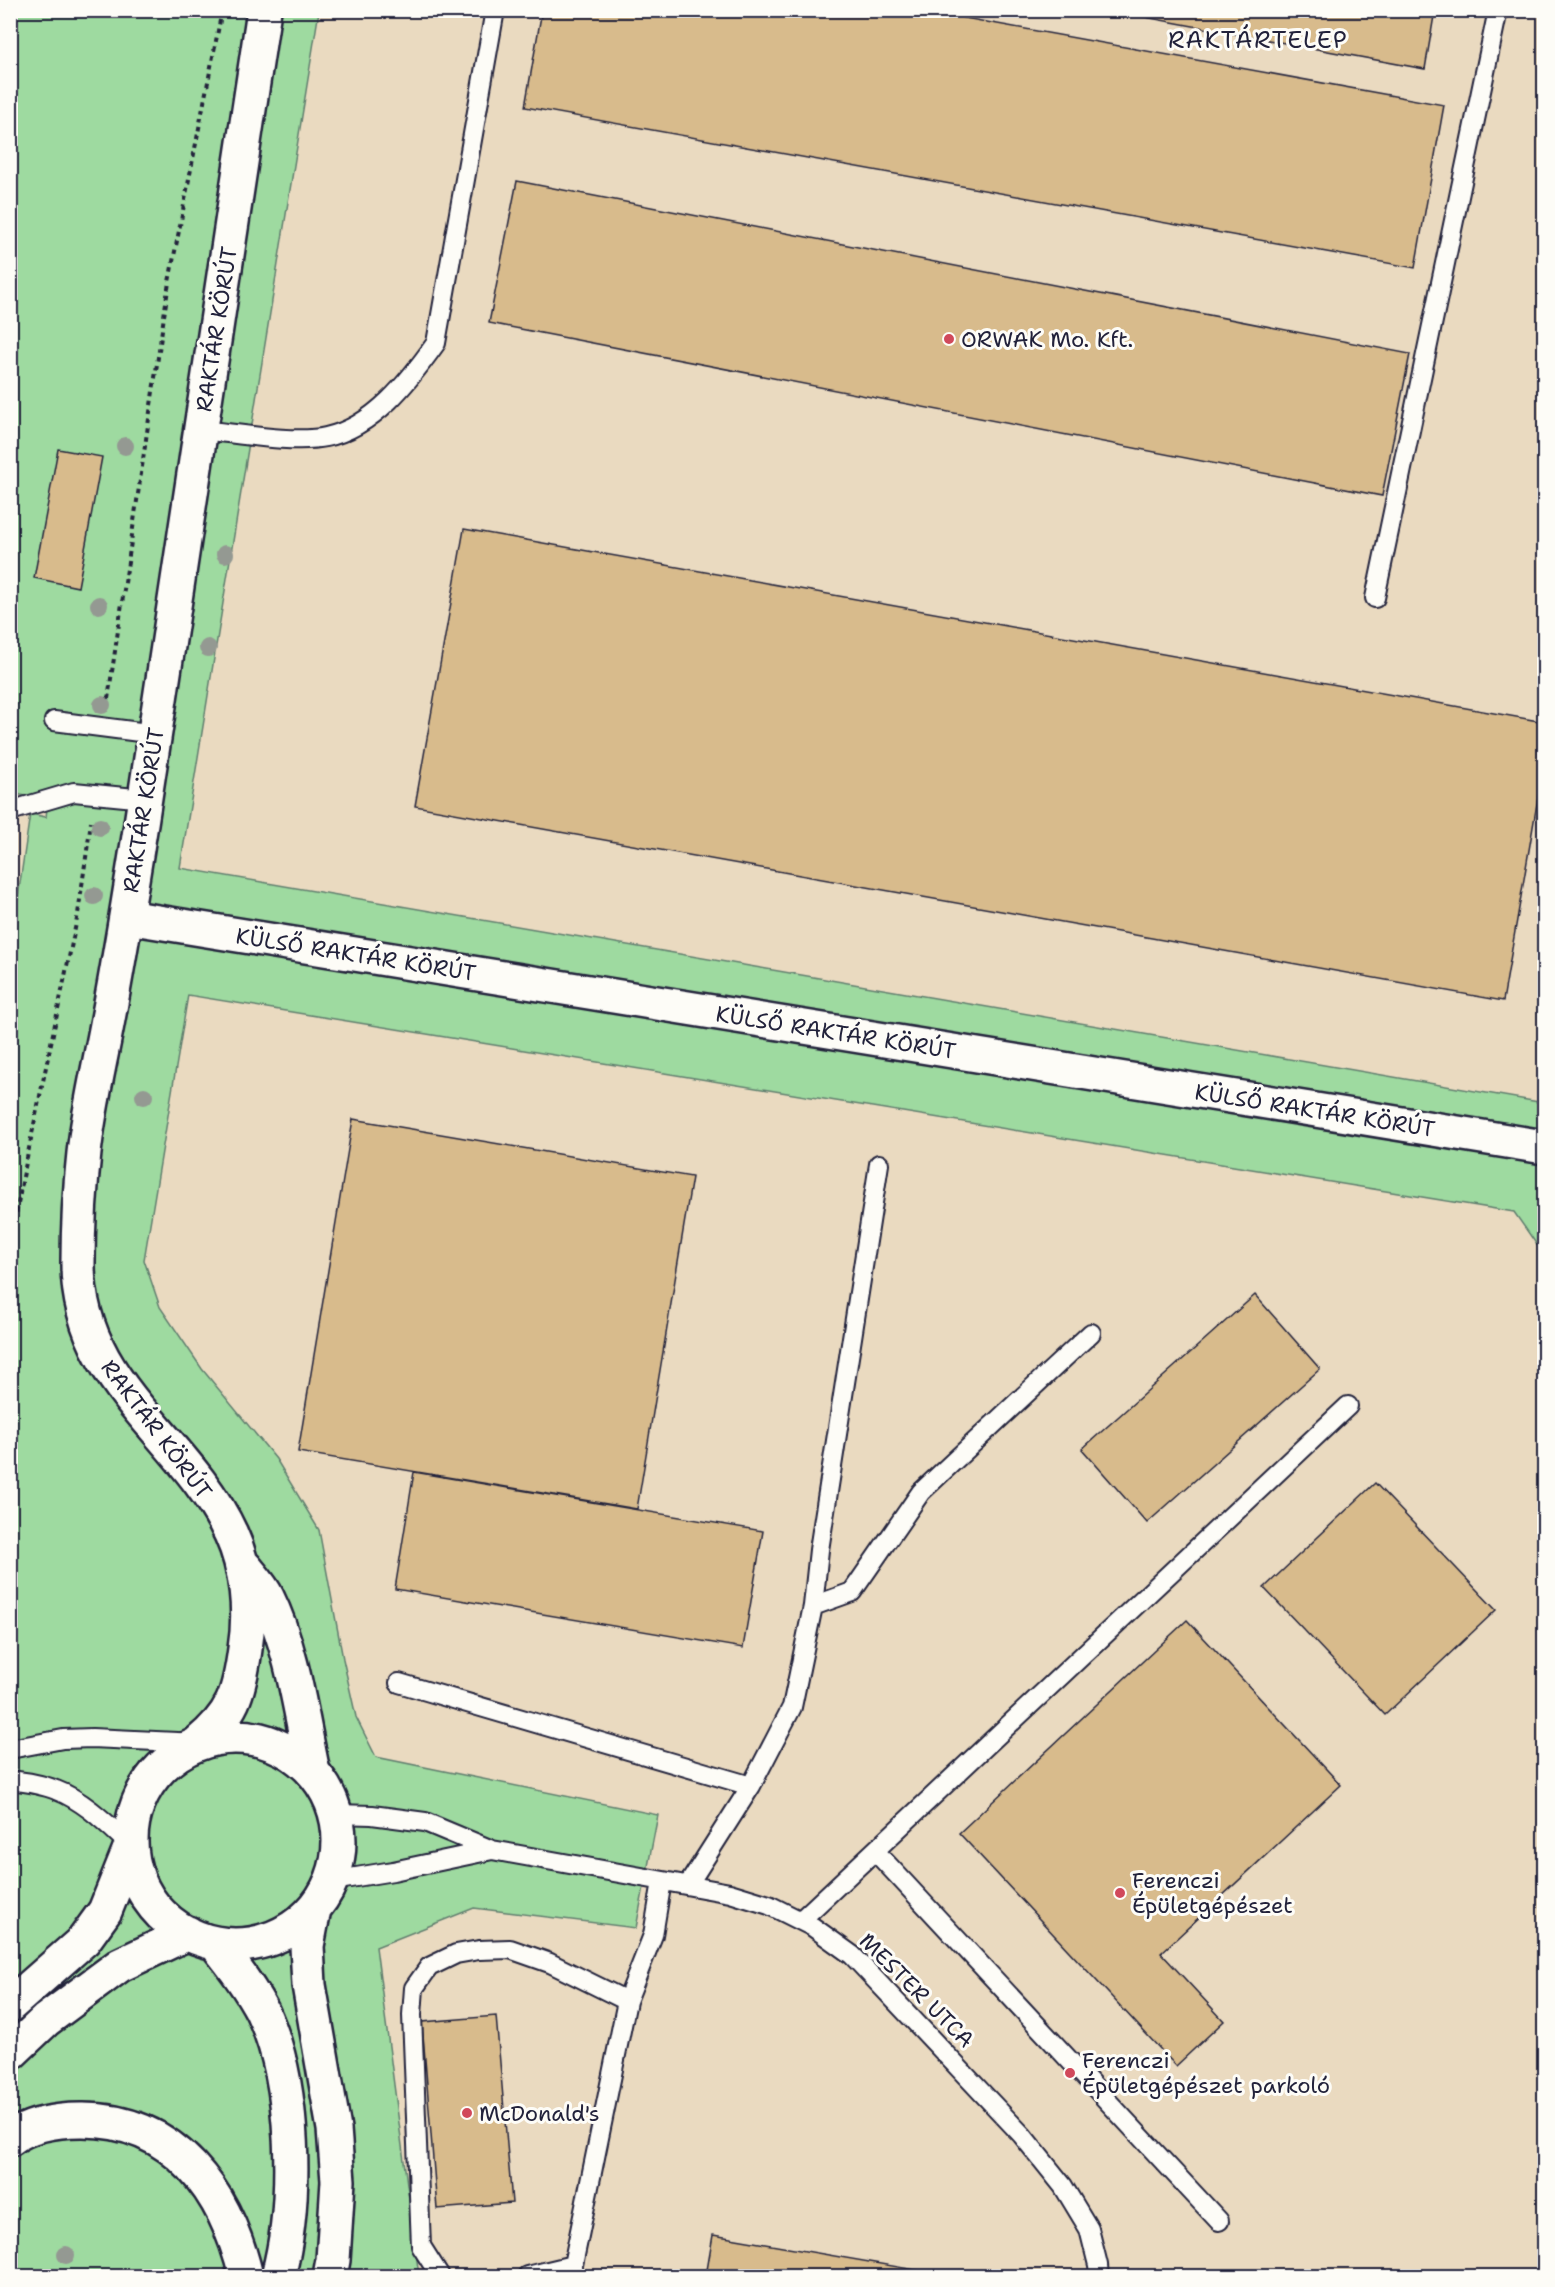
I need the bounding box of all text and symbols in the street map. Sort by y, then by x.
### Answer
district label: RAKTÁRTELEP [1168,24,1348,56]
street label: RAKTÁR KÖRÚT [189,244,244,414]
place label: ORWAK Mo. Kft. [961,325,1133,354]
marker: ORWAK Mo. Kft. [942,332,956,346]
street label: RAKTÁR KÖRÚT [116,725,171,895]
street label: KÜLSŐ RAKTÁR KÖRÚT [234,921,479,988]
street label: KÜLSŐ RAKTÁR KÖRÚT [714,999,959,1066]
street label: KÜLSŐ RAKTÁR KÖRÚT [1193,1077,1438,1144]
street label: RAKTÁR KÖRÚT [95,1354,219,1505]
place label: Ferenczi Épületgépészet [1132,1866,1293,1920]
marker: Ferenczi Épületgépészet [1113,1886,1127,1900]
street label: MESTER UTCA [853,1927,980,2054]
place label: Ferenczi Épületgépészet parkoló [1082,2046,1330,2100]
marker: Ferenczi Épületgépészet parkoló [1063,2066,1077,2080]
place label: McDonald's [479,2099,600,2128]
marker: McDonald's [460,2106,474,2120]

